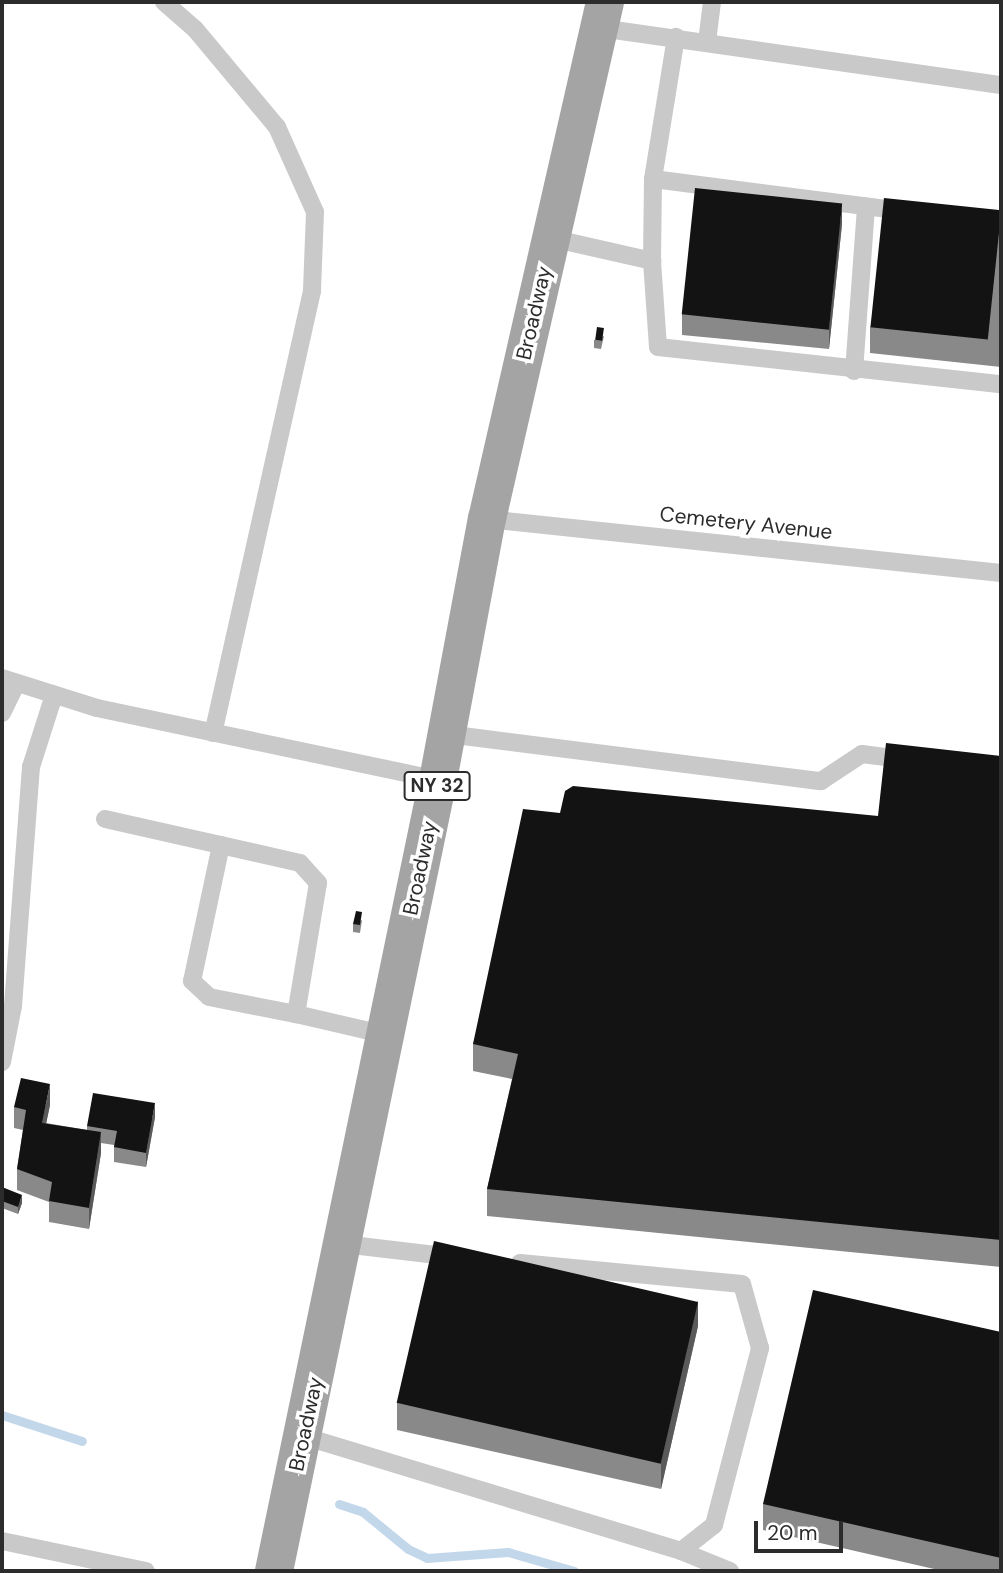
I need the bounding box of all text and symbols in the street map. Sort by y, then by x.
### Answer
street label: Broadway [511,264,557,362]
street label: Cemetery Avenue [658,501,834,545]
road number: NY 32 [402,771,472,802]
street label: Broadway [398,819,442,917]
street label: Broadway [284,1375,328,1473]
scale bar [758,1506,847,1550]
text: 20 m [767,1519,818,1547]

